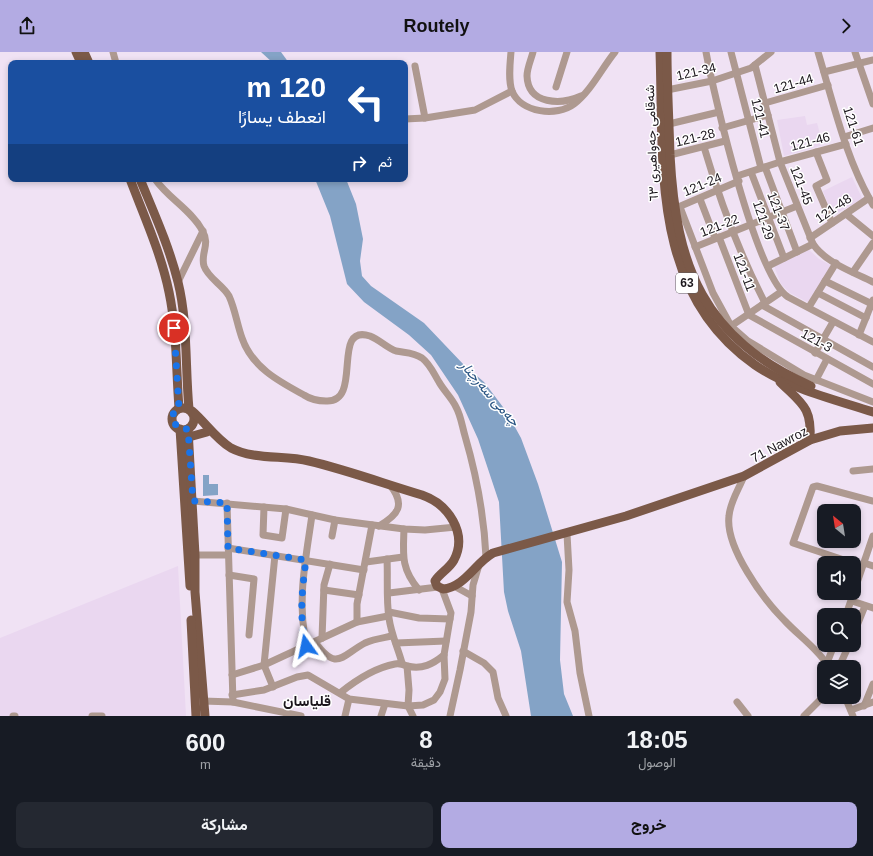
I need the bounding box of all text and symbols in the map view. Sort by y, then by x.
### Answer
icon: share [16,15,38,37]
icon: forward [835,15,857,37]
text: Routely [404,16,470,36]
street label: 121-34 [675,60,718,83]
street label: 121-44 [772,71,815,96]
text: 120 m [247,72,326,103]
icon: left [340,76,392,128]
street label: شەقامی جەواهیری ٦٣ [642,84,662,202]
street label: 121-41 [748,97,773,140]
street label: 121-61 [840,105,867,148]
text: انعطف يسارًا [238,107,326,127]
street label: 121-28 [674,125,717,150]
street label: 121-46 [789,129,832,154]
icon: right [348,152,370,174]
text: ثم [378,153,392,170]
street label: 121-45 [787,164,816,207]
street label: 121-24 [681,170,724,199]
street label: 121-37 [764,190,793,233]
street label: 121-48 [812,191,854,226]
street label: 121-29 [750,199,777,242]
street label: 121-22 [698,211,741,240]
street label: 121-11 [730,251,759,293]
road number: 63 [676,273,698,293]
pin [157,311,191,345]
icon: arrive [163,317,185,339]
street label: 121-3 [799,326,835,355]
water label: چەمی سەرچنار [455,356,523,431]
street label: 71 Nawroz [748,423,810,466]
north arrow [817,504,861,548]
map controls [817,504,861,704]
button: sound [817,556,861,600]
button: search [817,608,861,652]
position arrow [285,625,327,667]
button: layers [817,660,861,704]
district label: قلياسان [283,692,331,710]
text: 8 [419,726,433,753]
text: 18:05 [626,726,688,753]
text: 600 [185,729,225,756]
text: دقيقة [411,755,441,770]
text: الوصول [638,755,676,770]
text: m [200,757,211,772]
button: مشاركة [16,802,433,848]
button: خروج [441,802,857,848]

